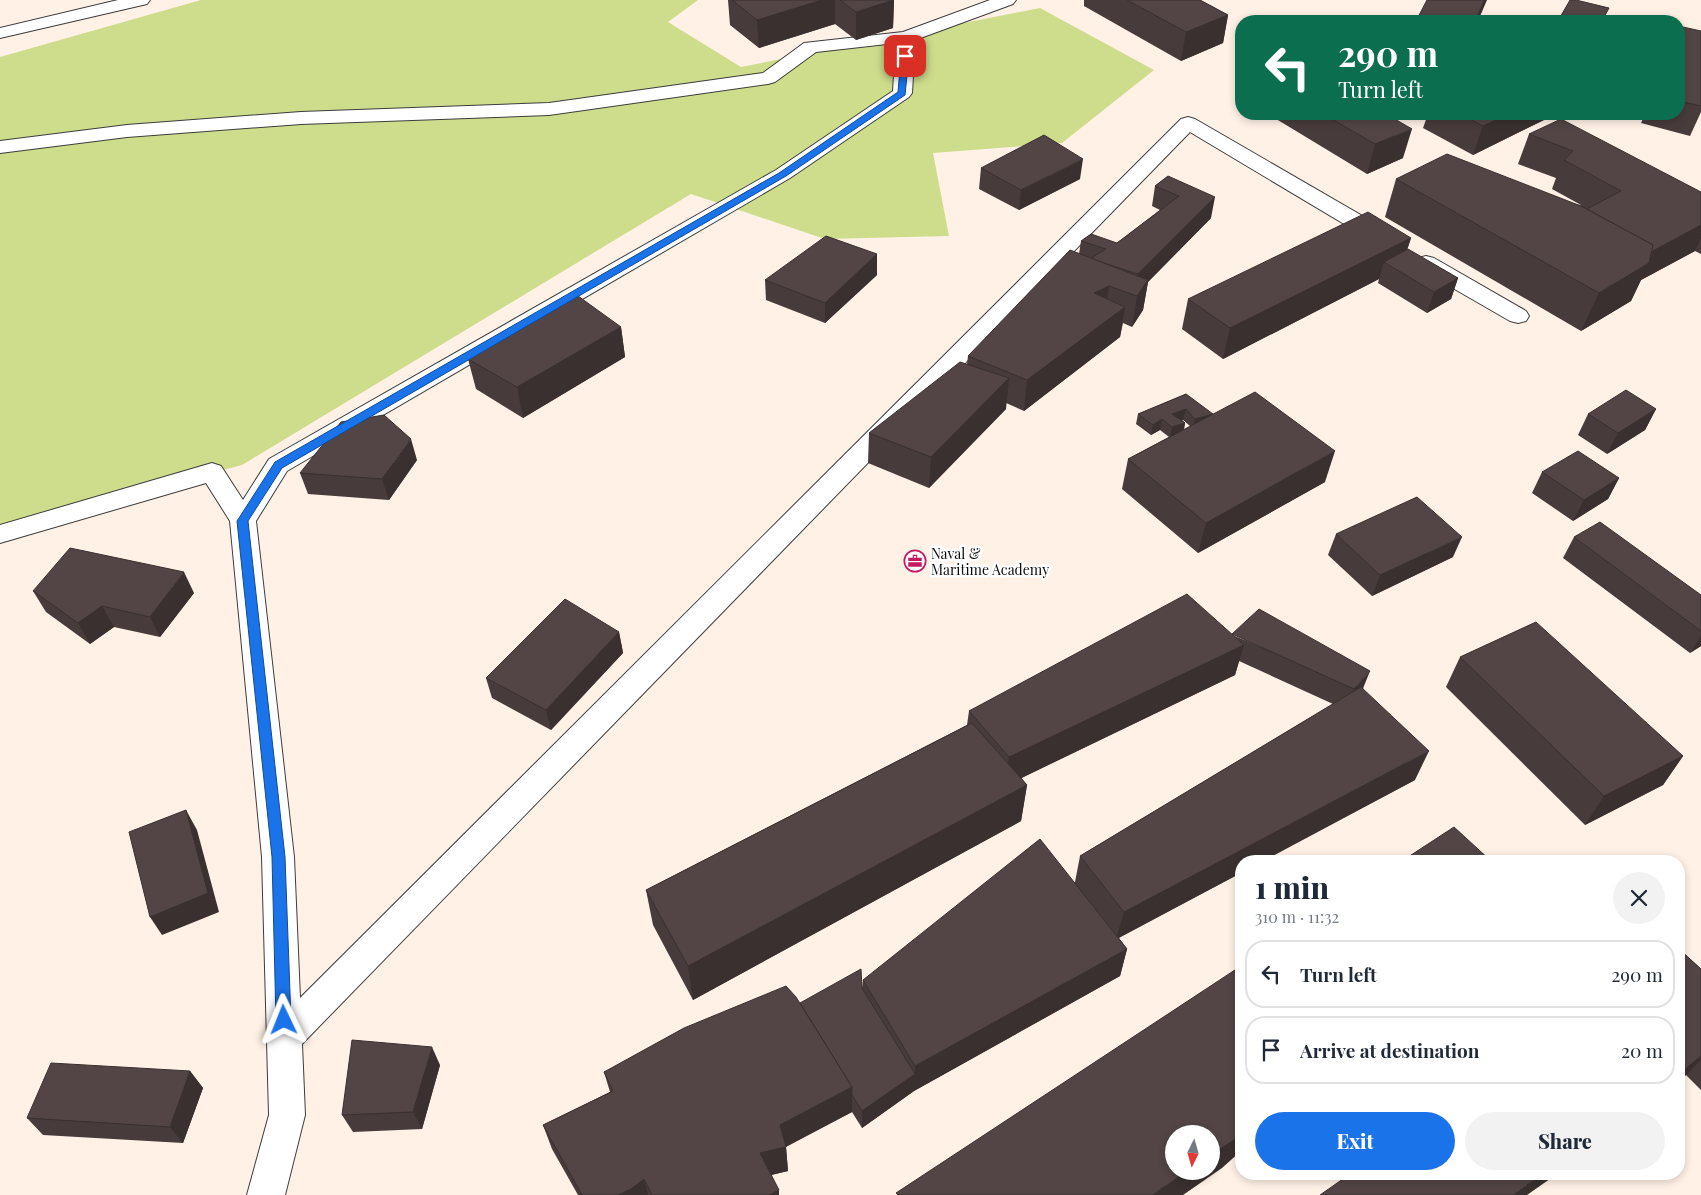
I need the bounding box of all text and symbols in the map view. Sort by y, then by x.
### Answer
text: 290 m [1338,29,1438,76]
pin [884,35,926,77]
icon: left [1255,35,1320,100]
icon: arrive [891,42,919,70]
text: Turn left [1338,74,1423,104]
place label: Naval & Maritime Academy [931,544,1049,579]
office icon: Naval & Maritime Academy [903,549,927,573]
text: 1 min [1255,867,1329,907]
button: close [1613,872,1665,924]
text: 310 m · 11:32 [1255,906,1339,927]
icon: left [1257,960,1285,988]
text: Turn left [1300,961,1377,987]
text: 290 m [1611,961,1663,987]
position arrow [257,993,309,1045]
icon: arrive [1257,1036,1285,1064]
text: Arrive at destination [1300,1037,1480,1063]
text: 20 m [1621,1037,1663,1063]
button: Exit [1255,1112,1455,1170]
button: Share [1465,1112,1665,1170]
north arrow [1165,1125,1220,1180]
map controls [1165,1125,1220,1180]

